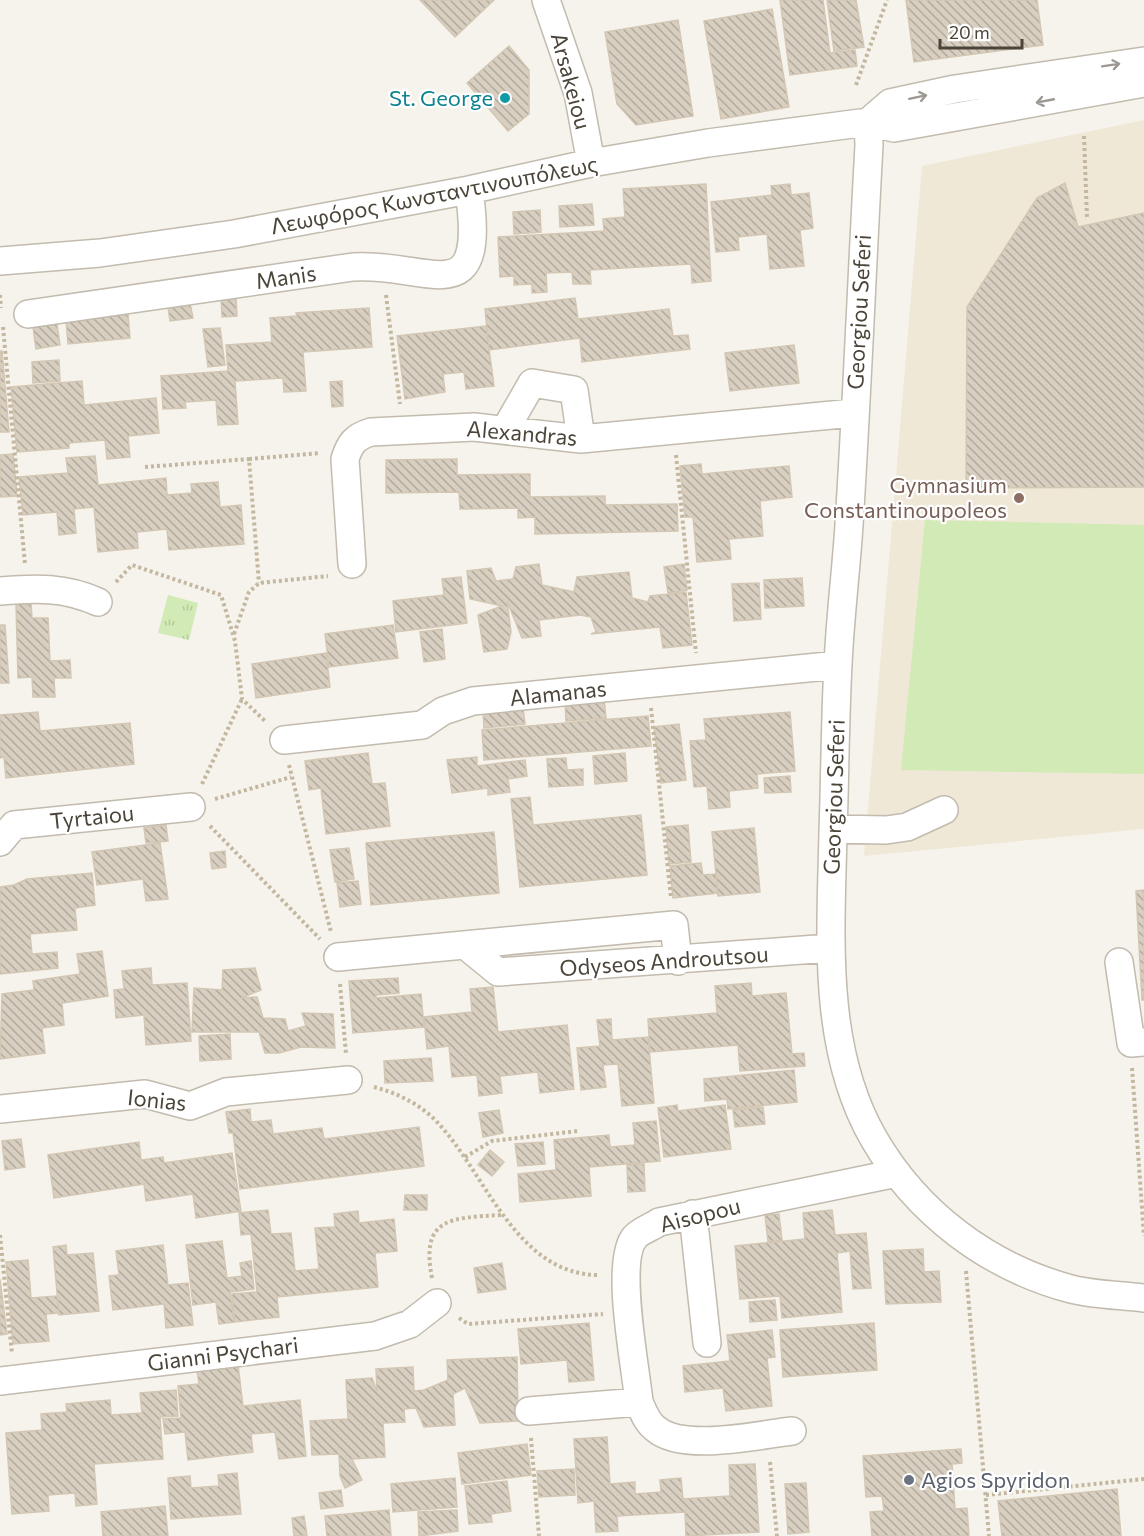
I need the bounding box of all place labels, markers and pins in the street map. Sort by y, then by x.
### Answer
place label: St. George [389,84,493,111]
marker: St. George [498,91,512,105]
place label: Gymnasium Constantinoupoleos [804,471,1007,523]
marker: Gymnasium Constantinoupoleos [1012,491,1026,505]
place label: Agios Spyridon [921,1466,1070,1493]
marker: Agios Spyridon [902,1473,916,1487]

